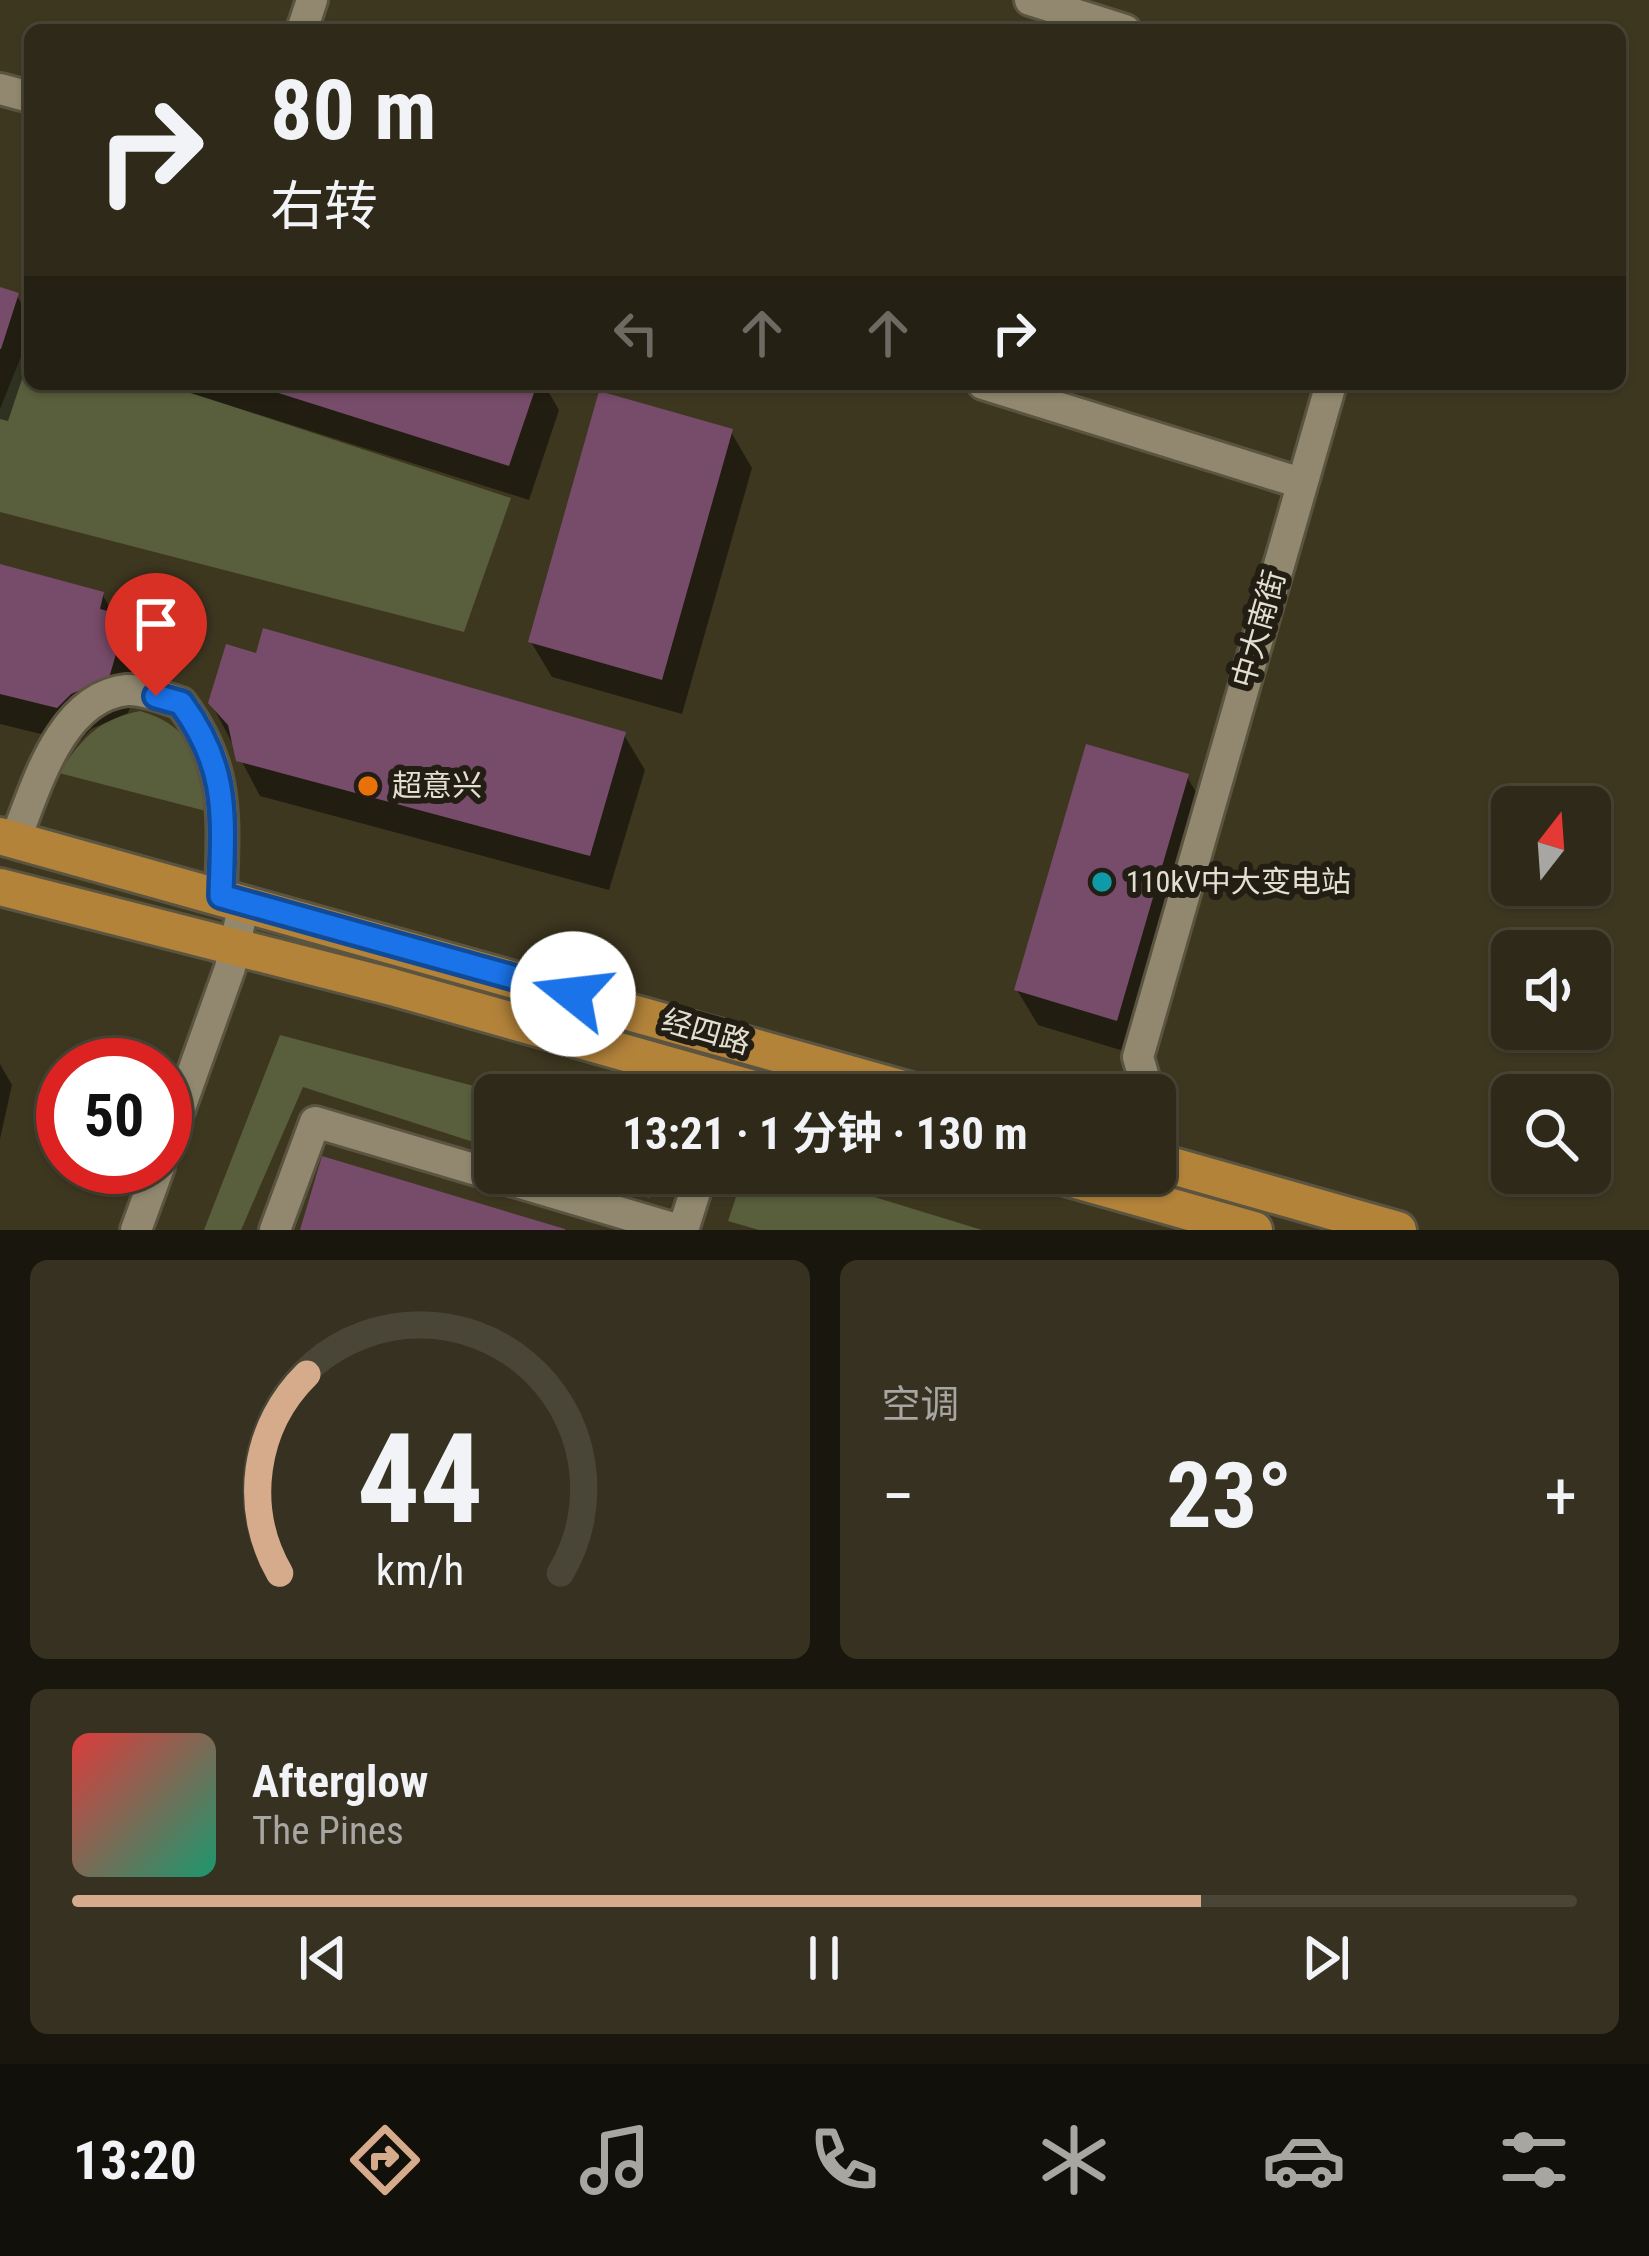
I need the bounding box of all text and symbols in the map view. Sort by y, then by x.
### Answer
text: 80 m [270,61,437,160]
icon: right [72,72,228,228]
text: 右转 [270,175,378,238]
icon: left [603,300,669,366]
icon: ahead [729,300,795,366]
icon: ahead [855,300,921,366]
icon: right [981,300,1047,366]
street label: 中大南街 [1225,566,1292,691]
pin [105,573,207,696]
icon: arrive [123,591,189,657]
place label: 超意兴 [392,768,482,803]
marker: 超意兴 [355,773,381,799]
north arrow [1491,786,1611,906]
map controls [1491,786,1611,1194]
place label: 110kV中大变电站 [1126,864,1351,899]
marker: 110kV中大变电站 [1089,869,1115,895]
button: sound [1491,930,1611,1050]
position arrow [510,931,636,1057]
street label: 经四路 [658,1002,754,1061]
speed limit sign: 50 [36,1038,192,1194]
button: search [1491,1074,1611,1194]
text: 13:21 · 1 分钟 · 130 m [622,1107,1028,1160]
text: 空调 [882,1382,960,1428]
text: 44 [357,1406,483,1552]
text: 23° [1166,1444,1292,1549]
text: − [882,1458,915,1535]
text: + [1544,1458,1577,1535]
text: km/h [376,1544,464,1594]
text: Afterglow [252,1755,428,1808]
text: The Pines [252,1808,404,1854]
icon: previous [290,1925,356,1991]
icon: pause [791,1925,857,1991]
icon: next [1293,1925,1359,1991]
icon: directions [343,2118,427,2202]
icon: music [573,2118,657,2202]
icon: phone [802,2118,886,2202]
icon: climate [1032,2118,1116,2202]
icon: car [1262,2118,1346,2202]
icon: filters [1492,2118,1576,2202]
text: 13:20 [73,2129,197,2192]

